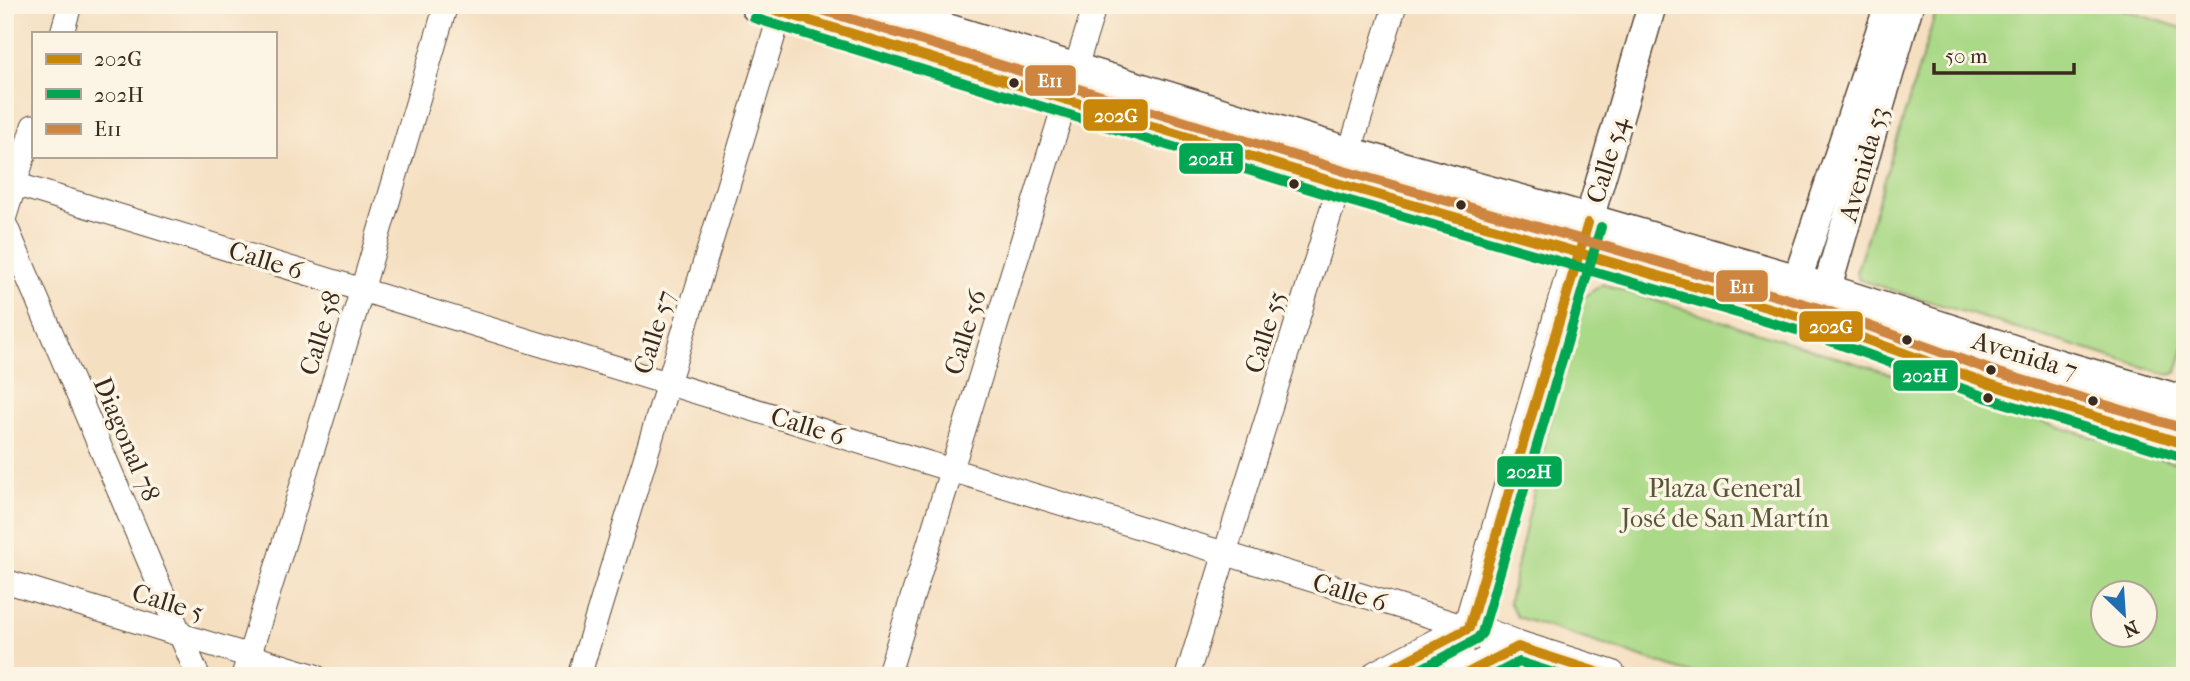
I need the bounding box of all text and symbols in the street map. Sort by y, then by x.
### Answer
legend [32,32,276,158]
scale bar [1934,32,2074,76]
text: 50 m [1945,44,1988,68]
text: 202G [94,47,142,71]
line badge: E11 [1024,64,1077,97]
text: E11 [1037,70,1063,92]
unlabelled marker [1007,76,1021,90]
text: 202H [94,83,144,107]
line badge: 202G [1082,98,1149,132]
street label: Avenida 53 [1832,103,1895,226]
text: 202G [1094,105,1138,127]
street label: Calle 54 [1580,113,1635,207]
text: E11 [94,117,122,141]
line badge: 202H [1178,142,1244,175]
text: 202H [1188,148,1234,170]
unlabelled marker [1287,177,1301,191]
unlabelled marker [1454,198,1468,212]
street label: Calle 6 [225,235,308,287]
line badge: E11 [1715,269,1769,303]
text: E11 [1729,276,1755,298]
street label: Calle 56 [938,285,993,379]
street label: Calle 58 [293,287,348,379]
street label: Calle 57 [627,287,682,378]
street label: Calle 55 [1238,287,1293,377]
line badge: 202G [1798,310,1864,343]
text: 202G [1809,316,1853,338]
street label: Avenida 7 [1967,324,2081,386]
unlabelled marker [1900,333,1914,347]
line badge: 202H [1892,359,1959,392]
unlabelled marker [1984,363,1998,377]
text: 202H [1902,365,1948,387]
street label: Diagonal 78 [87,372,167,506]
unlabelled marker [1981,391,1995,405]
unlabelled marker [2086,394,2100,408]
street label: Calle 6 [767,401,850,453]
line badge: 202H [1496,455,1563,488]
text: 202H [1506,461,1552,483]
park label: Plaza General José de San Martín [1619,473,1829,534]
street label: Calle 6 [1309,567,1392,619]
street label: Calle 5 [128,577,207,628]
north arrow [2088,580,2158,650]
text: N [2119,615,2142,642]

